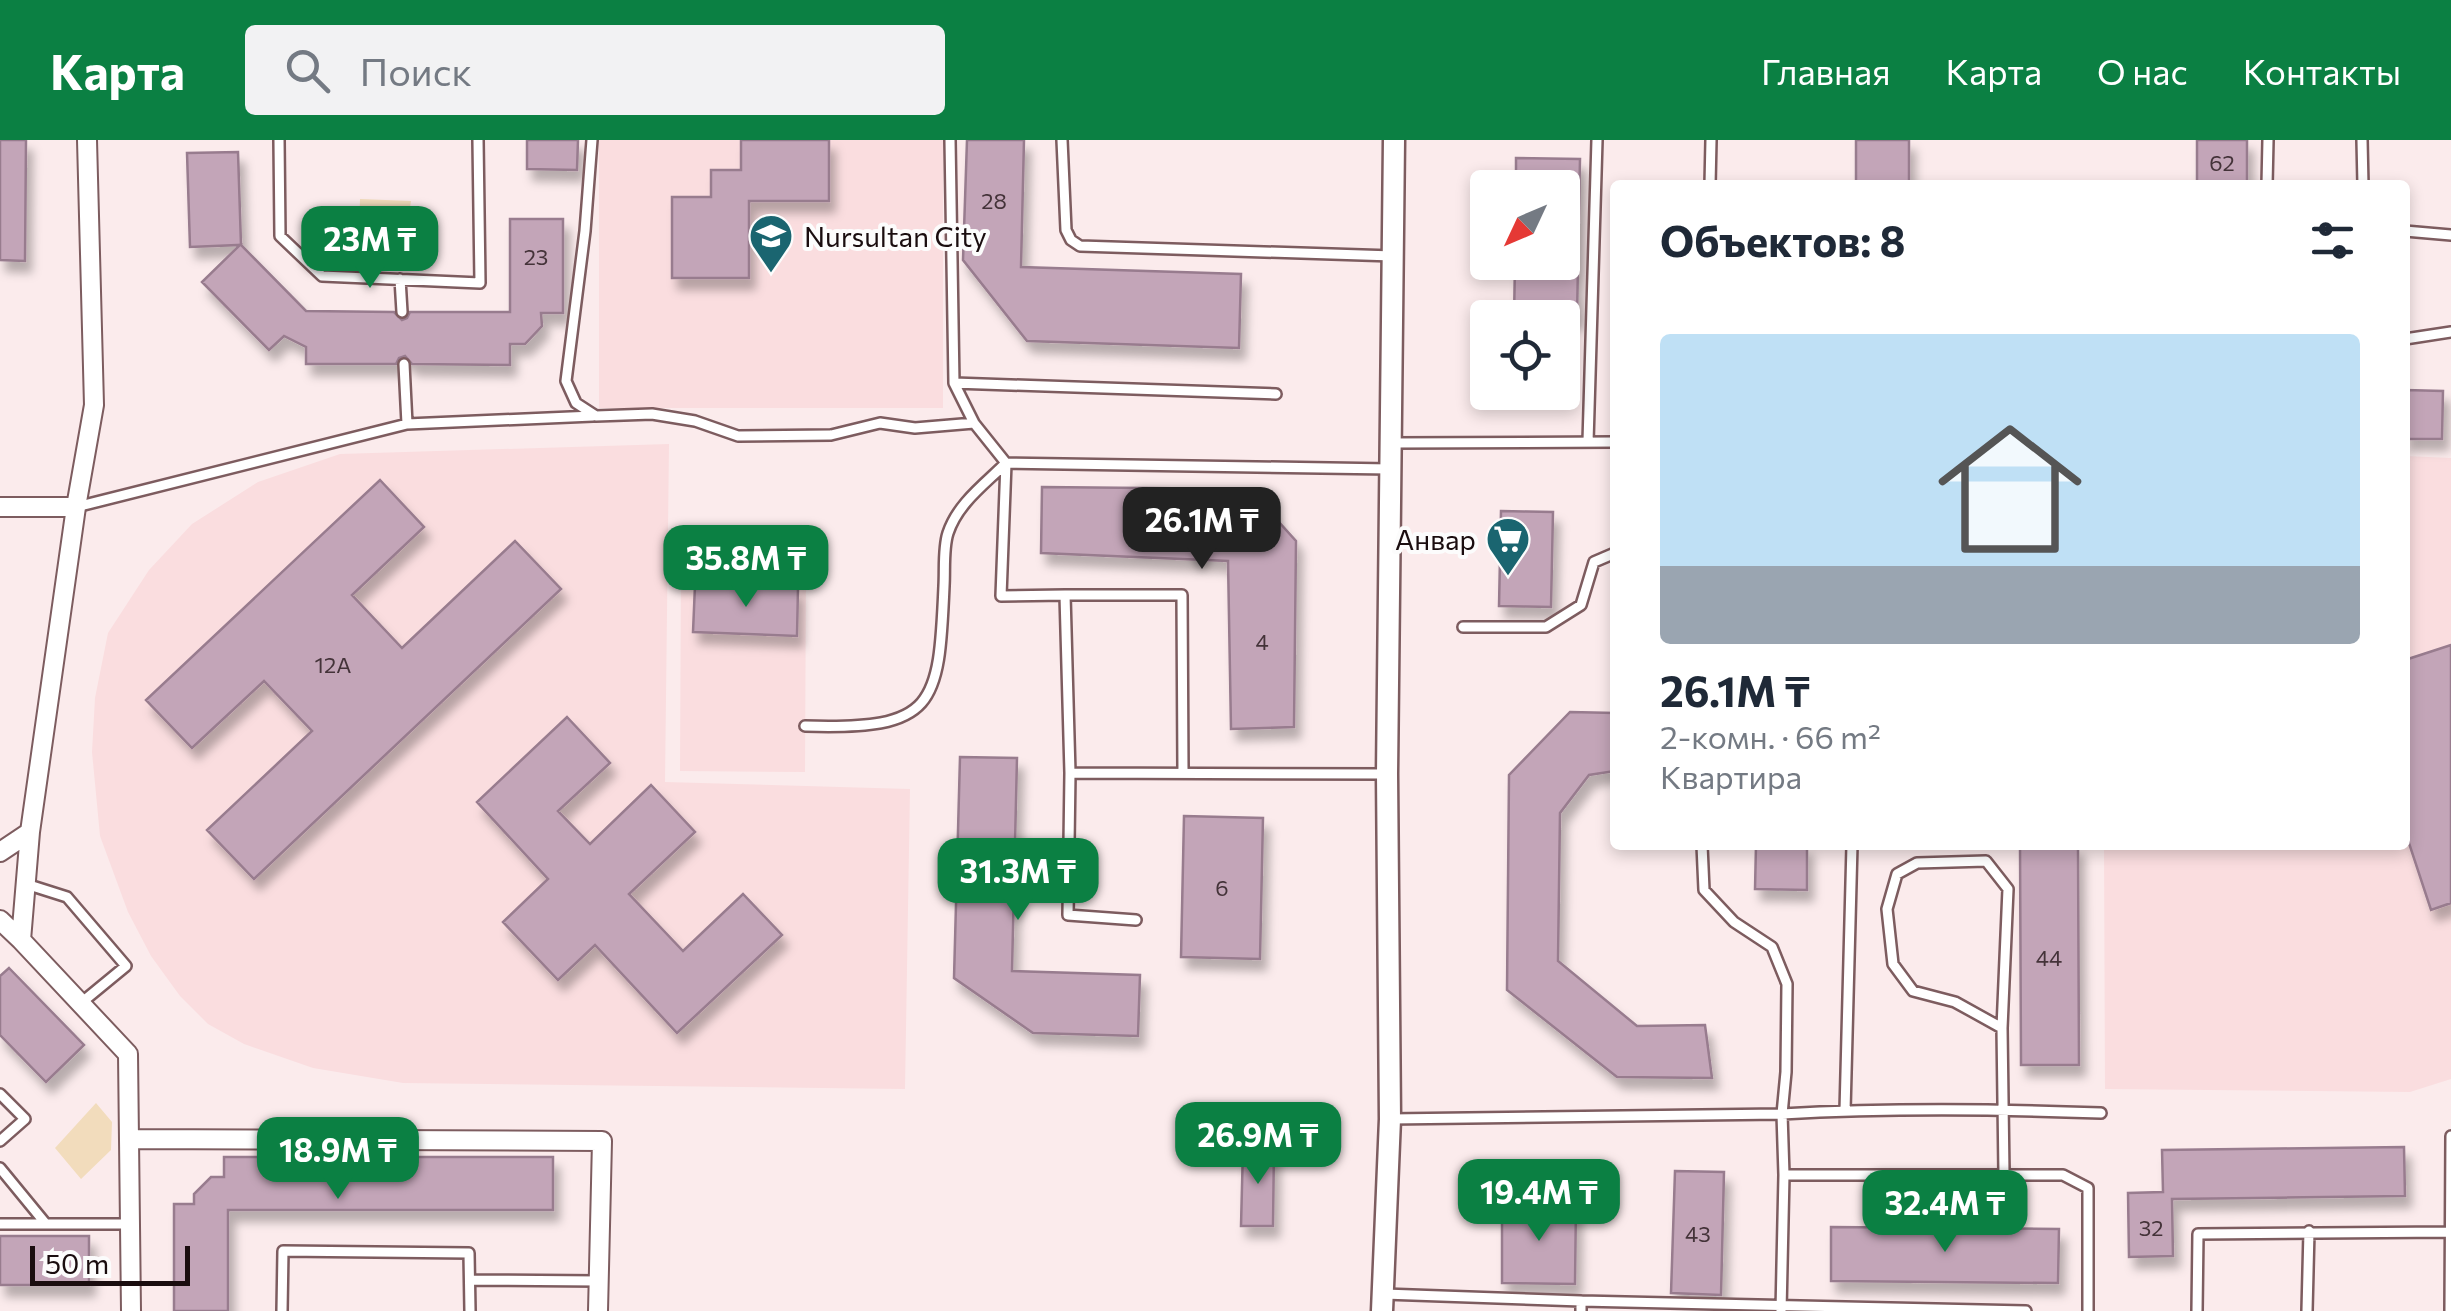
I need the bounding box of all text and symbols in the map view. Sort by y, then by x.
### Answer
search box [245,25,945,115]
text: Карта [50,41,185,100]
icon: search [280,43,335,98]
text: Поиск [360,47,472,94]
text: Главная [1761,49,1891,92]
text: Карта [1946,49,2042,92]
text: О нас [2097,49,2188,92]
text: Контакты [2243,49,2401,92]
house number: 62 [2209,149,2235,176]
north arrow [1470,170,1580,280]
map controls [1470,170,1580,410]
house number: 28 [981,187,1007,214]
pin: 23M ₸ [300,206,440,291]
school or university icon: Nursultan City [748,213,794,274]
icon: filters [2305,213,2360,268]
text: Объектов: 8 [1660,214,1905,266]
text: 23M ₸ [323,218,417,258]
place label: Nursultan City [804,219,987,253]
house number: 23 [524,243,548,270]
button: locate [1470,300,1580,410]
icon: home [1920,399,2100,579]
pin: 26.1M ₸ [1110,487,1294,572]
text: 26.1M ₸ [1145,499,1259,539]
supermarket icon: Анвар [1485,516,1531,577]
place label: Анвар [1395,522,1476,556]
pin: 35.8M ₸ [654,525,838,610]
text: 35.8M ₸ [685,537,807,577]
house number: 4 [1255,628,1269,655]
house number: 12А [315,651,351,678]
text: 26.1M ₸ [1660,664,1810,716]
text: 2-комн. · 66 m² [1660,716,1881,756]
text: Квартира [1660,756,1802,796]
pin: 31.3M ₸ [926,838,1110,923]
text: 31.3M ₸ [960,850,1076,890]
house number: 6 [1215,874,1229,901]
house number: 44 [2036,944,2062,971]
pin: 26.9M ₸ [1166,1102,1350,1187]
text: 26.9M ₸ [1197,1114,1319,1154]
pin: 18.9M ₸ [246,1117,430,1202]
text: 18.9M ₸ [279,1129,397,1169]
pin: 19.4M ₸ [1447,1159,1631,1244]
pin: 32.4M ₸ [1853,1170,2037,1255]
text: 19.4M ₸ [1480,1171,1598,1211]
text: 32.4M ₸ [1884,1182,2006,1222]
house number: 32 [2139,1214,2163,1241]
house number: 43 [1685,1220,1711,1247]
scale bar [30,1241,190,1286]
text: 50 m [45,1246,109,1280]

